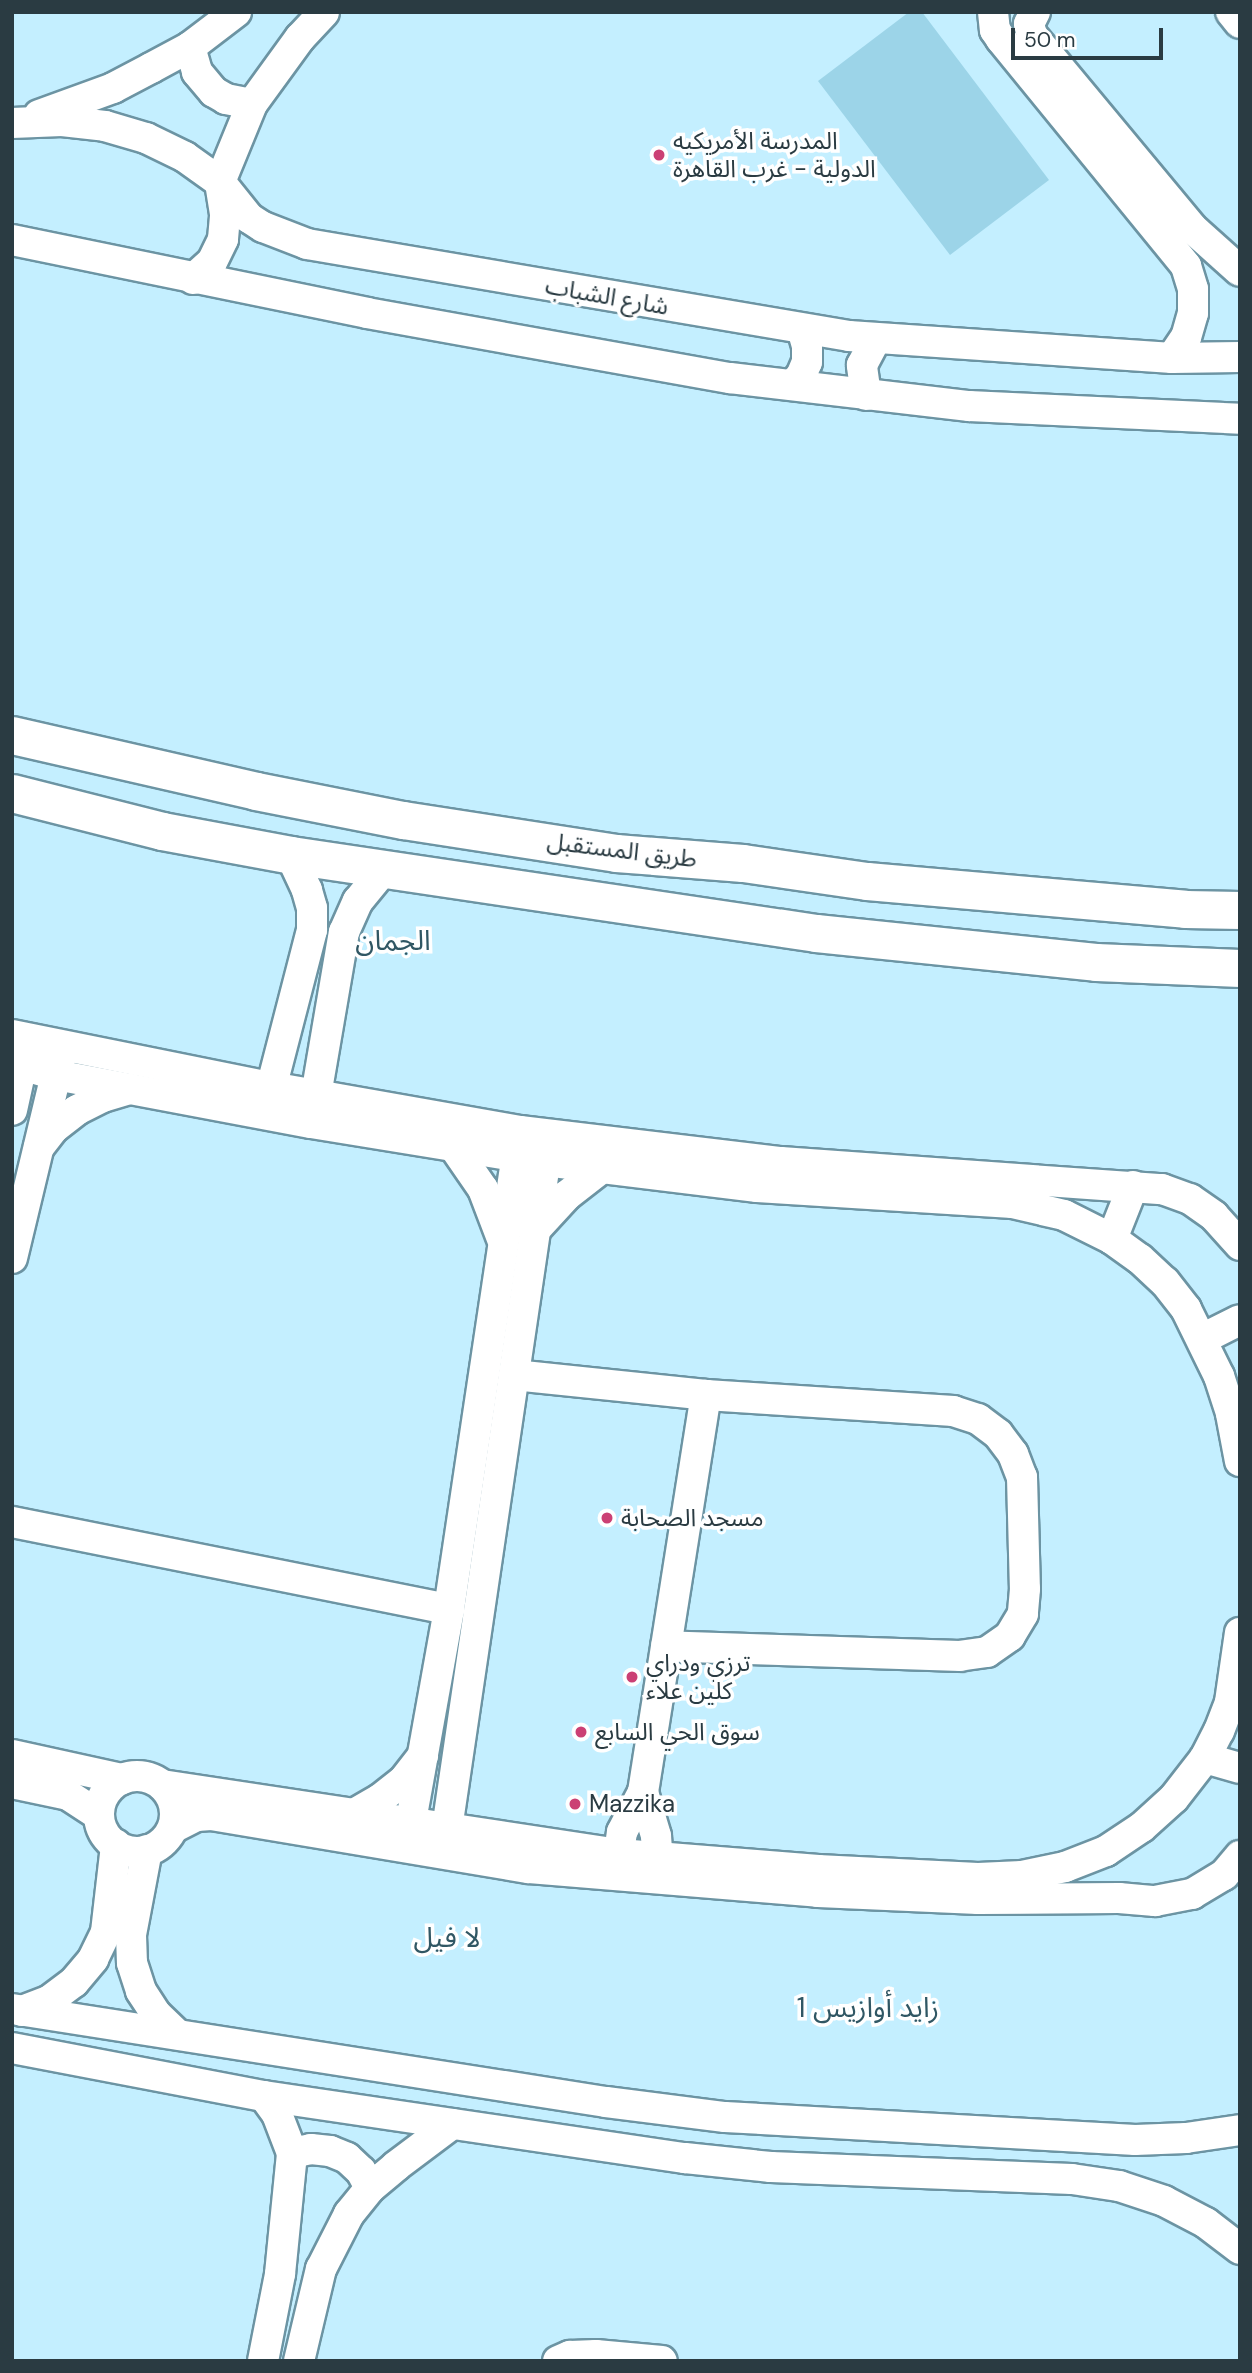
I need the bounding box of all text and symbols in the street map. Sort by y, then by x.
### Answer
scale bar [1014,14,1166,58]
text: 50 m [1024,26,1075,54]
place label: المدرسة الأمريكيه الدولية - غرب القاهرة [673,127,876,183]
marker: المدرسة الأمريكيه الدولية - غرب القاهرة [651,147,667,163]
street label: شارع الشباب [543,271,671,321]
street label: طريق المستقبل [545,827,699,873]
district label: الجمان [355,924,431,958]
place label: مسجد الصحابة [621,1504,764,1532]
marker: مسجد الصحابة [599,1510,615,1526]
place label: ترزي ودراي كلين علاء [646,1649,750,1705]
marker: ترزي ودراي كلين علاء [624,1669,640,1685]
place label: سوق الحي السابع [595,1718,760,1746]
marker: سوق الحي السابع [573,1724,589,1740]
place label: Mazzika [589,1790,675,1818]
marker: Mazzika [567,1796,583,1812]
district label: لا فيل [413,1921,481,1955]
district label: زايد أوازيس 1 [797,1991,939,2025]

